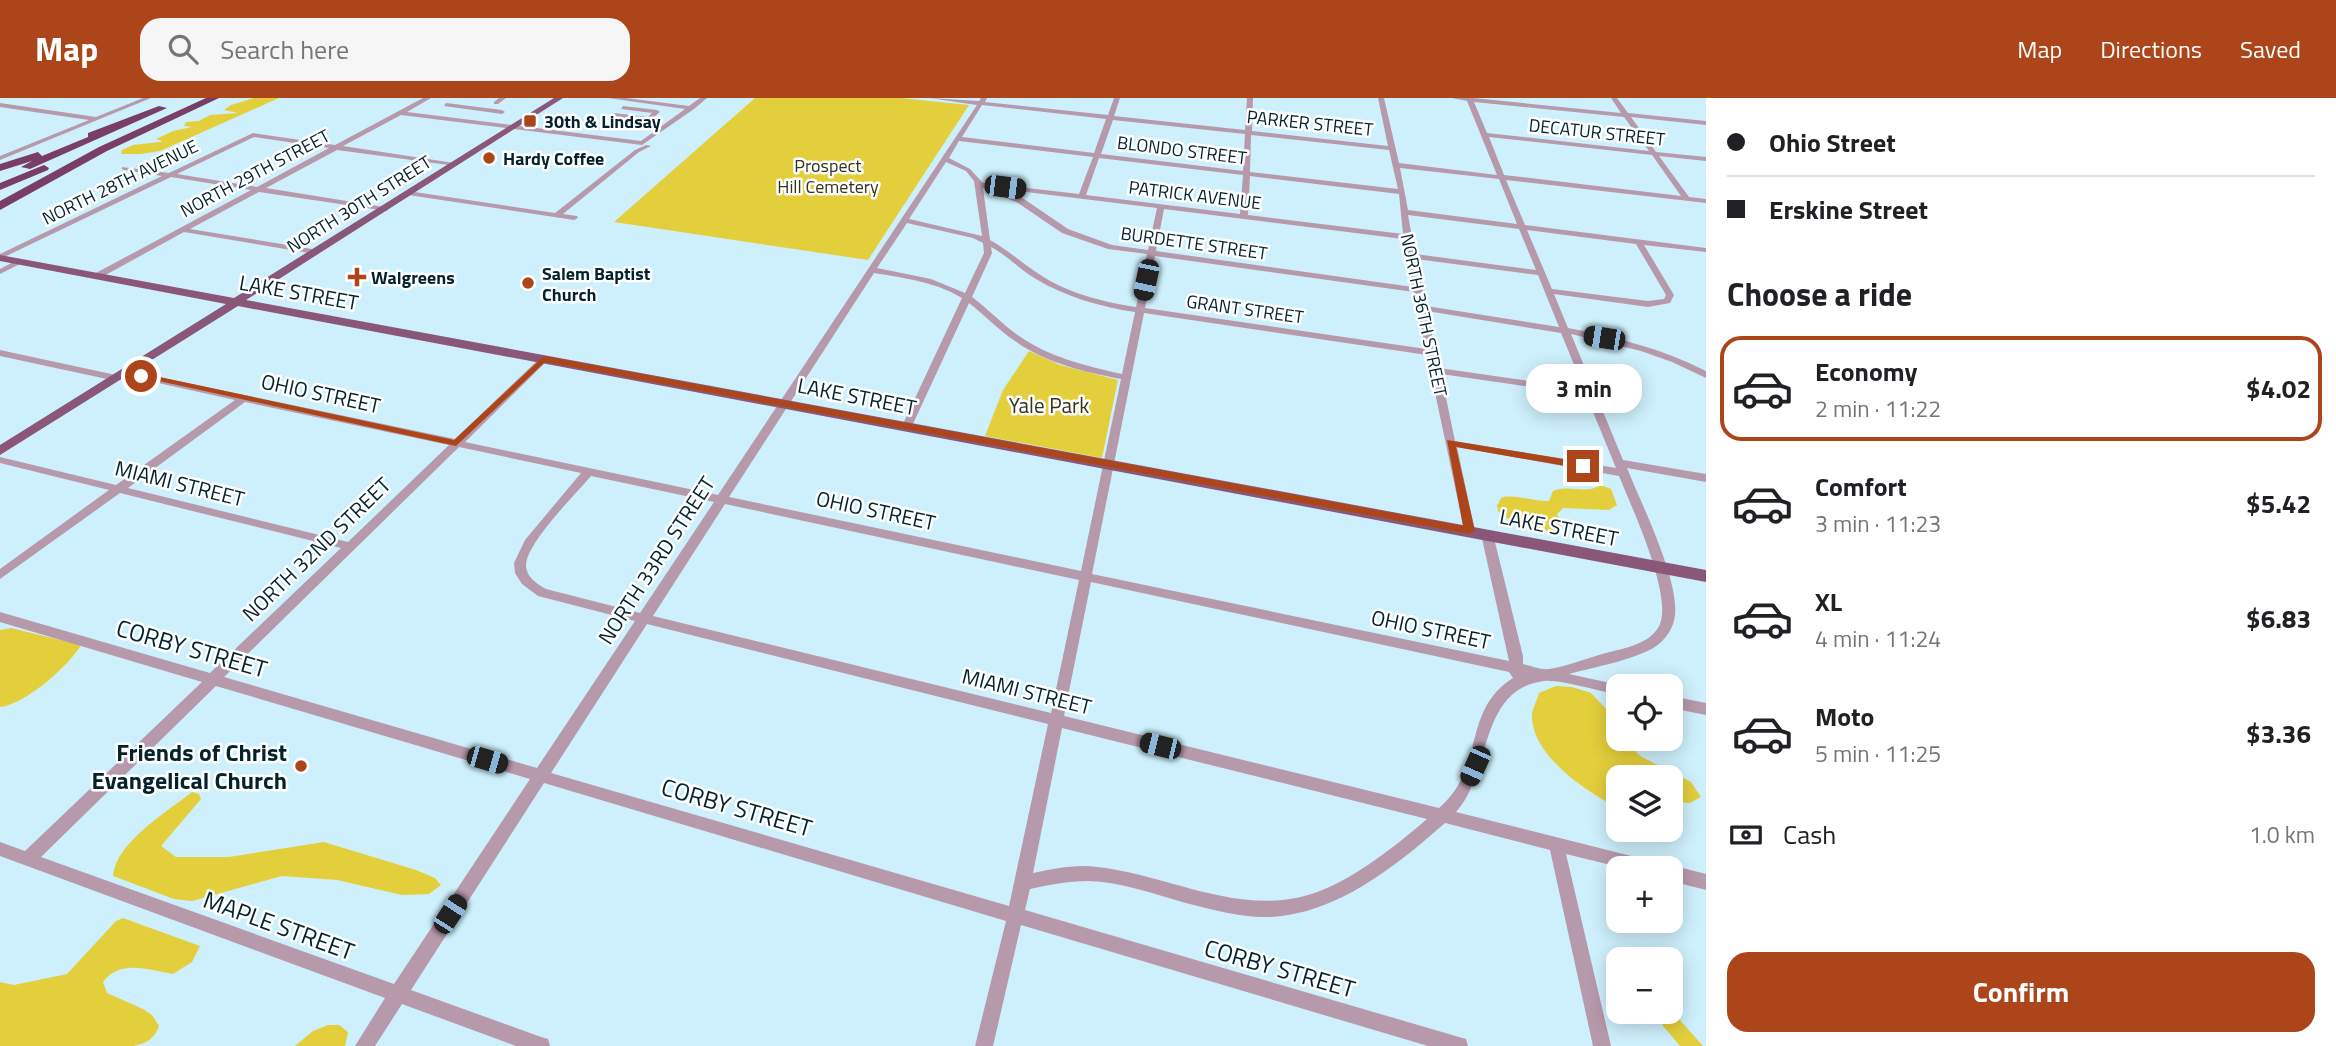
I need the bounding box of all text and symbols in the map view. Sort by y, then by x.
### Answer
search box [140,18,630,81]
text: Map [35,24,98,74]
icon: search [164,30,202,68]
text: Search here [220,30,349,69]
text: Map [2017,31,2062,67]
text: Directions [2100,31,2202,67]
text: Saved [2240,31,2301,67]
street label: PARKER STREET [1245,103,1375,143]
place label: 30th & Lindsay [544,108,661,135]
street label: DECATUR STREET [1528,111,1667,153]
marker: 30th & Lindsay [522,113,538,129]
street label: NORTH 29TH STREET [175,122,335,224]
text: Ohio Street [1769,123,1896,162]
street label: BLONDO STREET [1116,129,1249,171]
street label: NORTH 28TH AVENUE [37,132,203,232]
place label: Hardy Coffee [503,145,604,172]
street label: NORTH 30TH STREET [281,148,437,259]
marker: Hardy Coffee [481,150,497,166]
park label: Prospect Hill Cemetery [777,152,879,200]
street label: PATRICK AVENUE [1127,173,1263,217]
car [983,174,1028,200]
text: Erskine Street [1769,190,1928,229]
street label: BURDETTE STREET [1119,219,1270,267]
street label: NORTH 36TH STREET [1394,231,1455,399]
car [1132,257,1161,303]
place label: Salem Baptist Church [542,260,651,308]
place label: Walgreens [371,264,455,291]
street label: LAKE STREET [237,266,361,318]
marker: Walgreens [349,269,365,285]
text: Choose a ride [1727,270,1912,318]
marker: Salem Baptist Church [520,275,536,291]
street label: GRANT STREET [1185,287,1306,331]
car [1582,324,1627,352]
text: Economy [1815,352,1917,391]
icon: car [1731,357,1794,420]
route start [125,360,157,392]
callout: 3 min [1525,364,1641,414]
street label: OHIO STREET [258,365,384,421]
street label: LAKE STREET [795,369,919,423]
text: $4.02 [2246,369,2311,408]
text: 3 min [1556,371,1612,406]
park label: Yale Park [1009,389,1089,421]
text: 2 min · 11:22 [1815,391,1941,426]
route end [1567,450,1599,482]
street label: MIAMI STREET [112,451,248,515]
text: Comfort [1815,467,1907,506]
street label: NORTH 32ND STREET [234,469,398,629]
street label: NORTH 33RD STREET [590,470,722,650]
icon: car [1731,472,1794,535]
street label: OHIO STREET [813,482,939,538]
text: $5.42 [2246,484,2311,523]
street label: LAKE STREET [1497,500,1621,554]
text: 3 min · 11:23 [1815,506,1941,541]
text: XL [1815,582,1842,621]
icon: car [1731,587,1794,650]
text: $6.83 [2246,599,2311,638]
street label: OHIO STREET [1368,601,1494,657]
street label: CORBY STREET [112,609,272,687]
text: 4 min · 11:24 [1815,621,1941,656]
street label: MIAMI STREET [959,659,1095,723]
map controls [1606,674,1683,1024]
button: locate [1606,674,1683,751]
text: Moto [1815,697,1874,736]
icon: car [1731,702,1794,765]
text: $3.36 [2246,714,2311,753]
car [1138,731,1183,761]
place label: Friends of Christ Evangelical Church [91,734,287,798]
text: 5 min · 11:25 [1815,736,1941,771]
car [1457,743,1494,789]
car [464,744,511,776]
marker: Friends of Christ Evangelical Church [293,758,309,774]
button: layers [1606,765,1683,842]
street label: CORBY STREET [657,768,817,846]
text: Cash [1783,815,1836,854]
icon: cash [1727,816,1765,854]
text: 1.0 km [2249,817,2315,852]
button: + [1606,856,1683,933]
street label: MAPLE STREET [198,881,360,969]
car [430,891,471,937]
street label: CORBY STREET [1200,929,1360,1007]
button: − [1606,947,1683,1024]
button: Confirm [1727,952,2315,1032]

